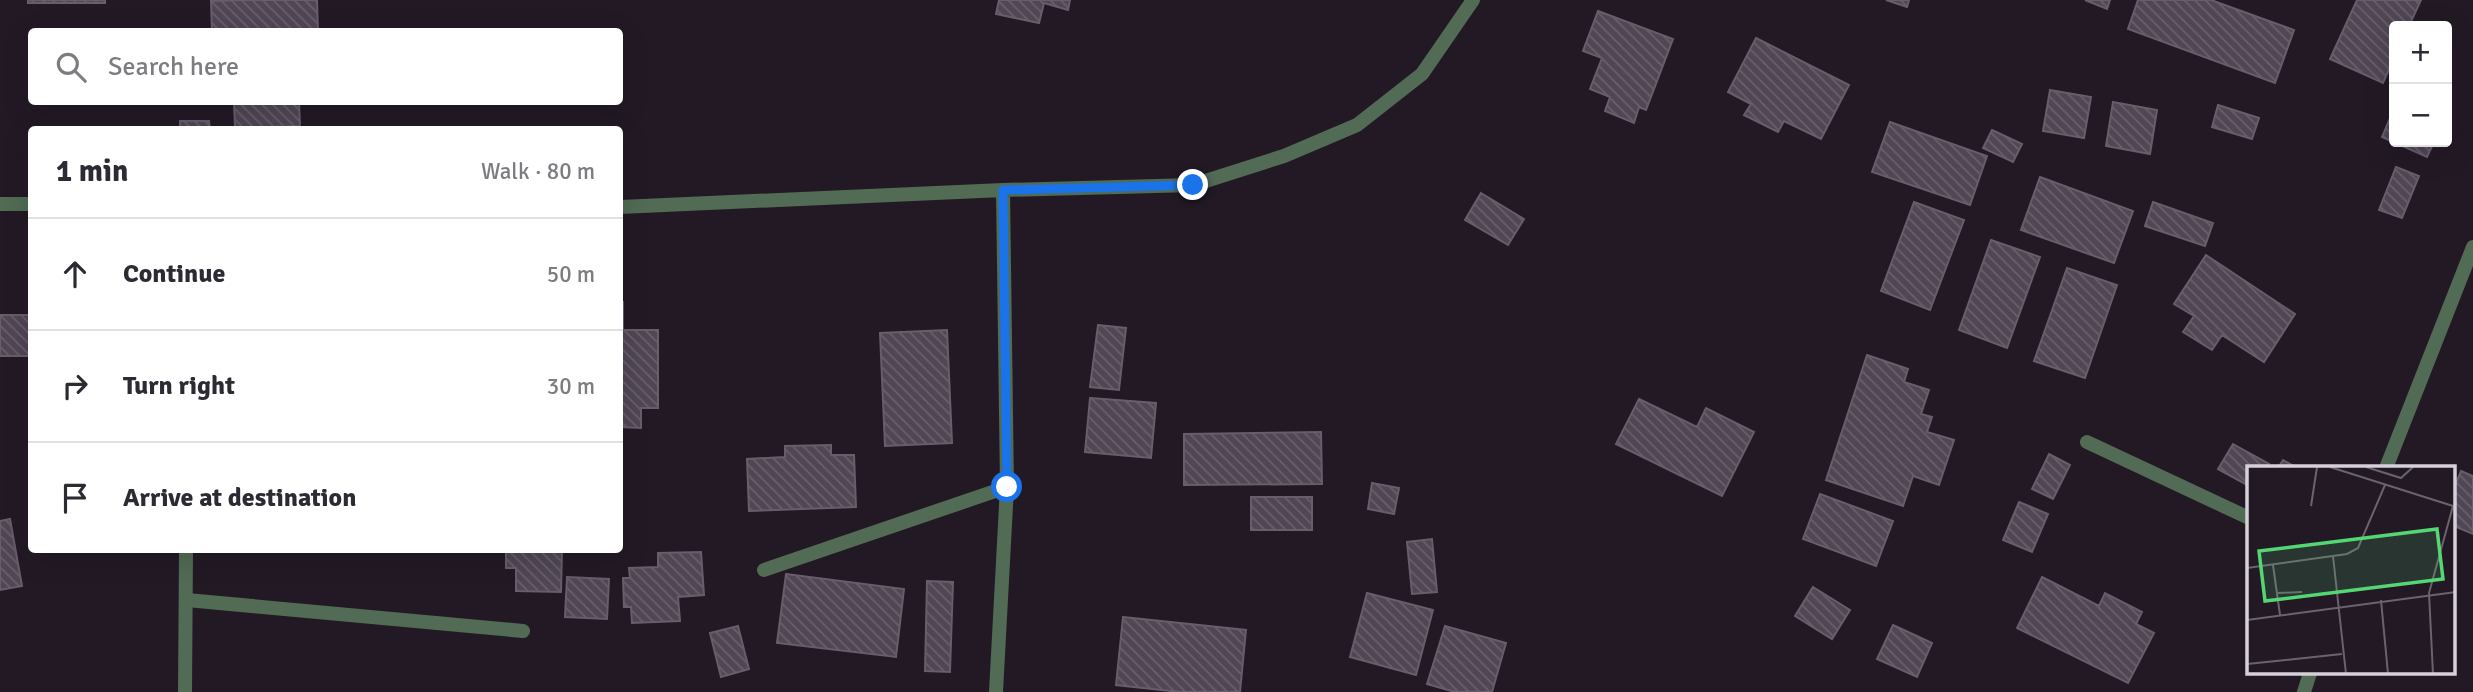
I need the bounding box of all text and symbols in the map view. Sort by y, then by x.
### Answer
map controls [2389,21,2452,147]
button: + [2389,21,2452,84]
search box [28,28,623,105]
icon: search [52,48,90,86]
text: Search here [108,51,239,83]
button: − [2389,84,2452,147]
text: 1 min [56,153,128,190]
text: Walk · 80 m [481,157,595,186]
route end [1177,169,1208,200]
icon: ahead [56,255,94,293]
text: Continue [123,258,225,290]
text: 50 m [547,260,595,289]
icon: right [56,367,94,405]
text: Turn right [123,370,235,402]
text: 30 m [547,372,595,401]
inset map [2247,466,2456,674]
route start [991,471,1022,502]
icon: arrive [56,479,94,517]
text: Arrive at destination [123,482,356,514]

